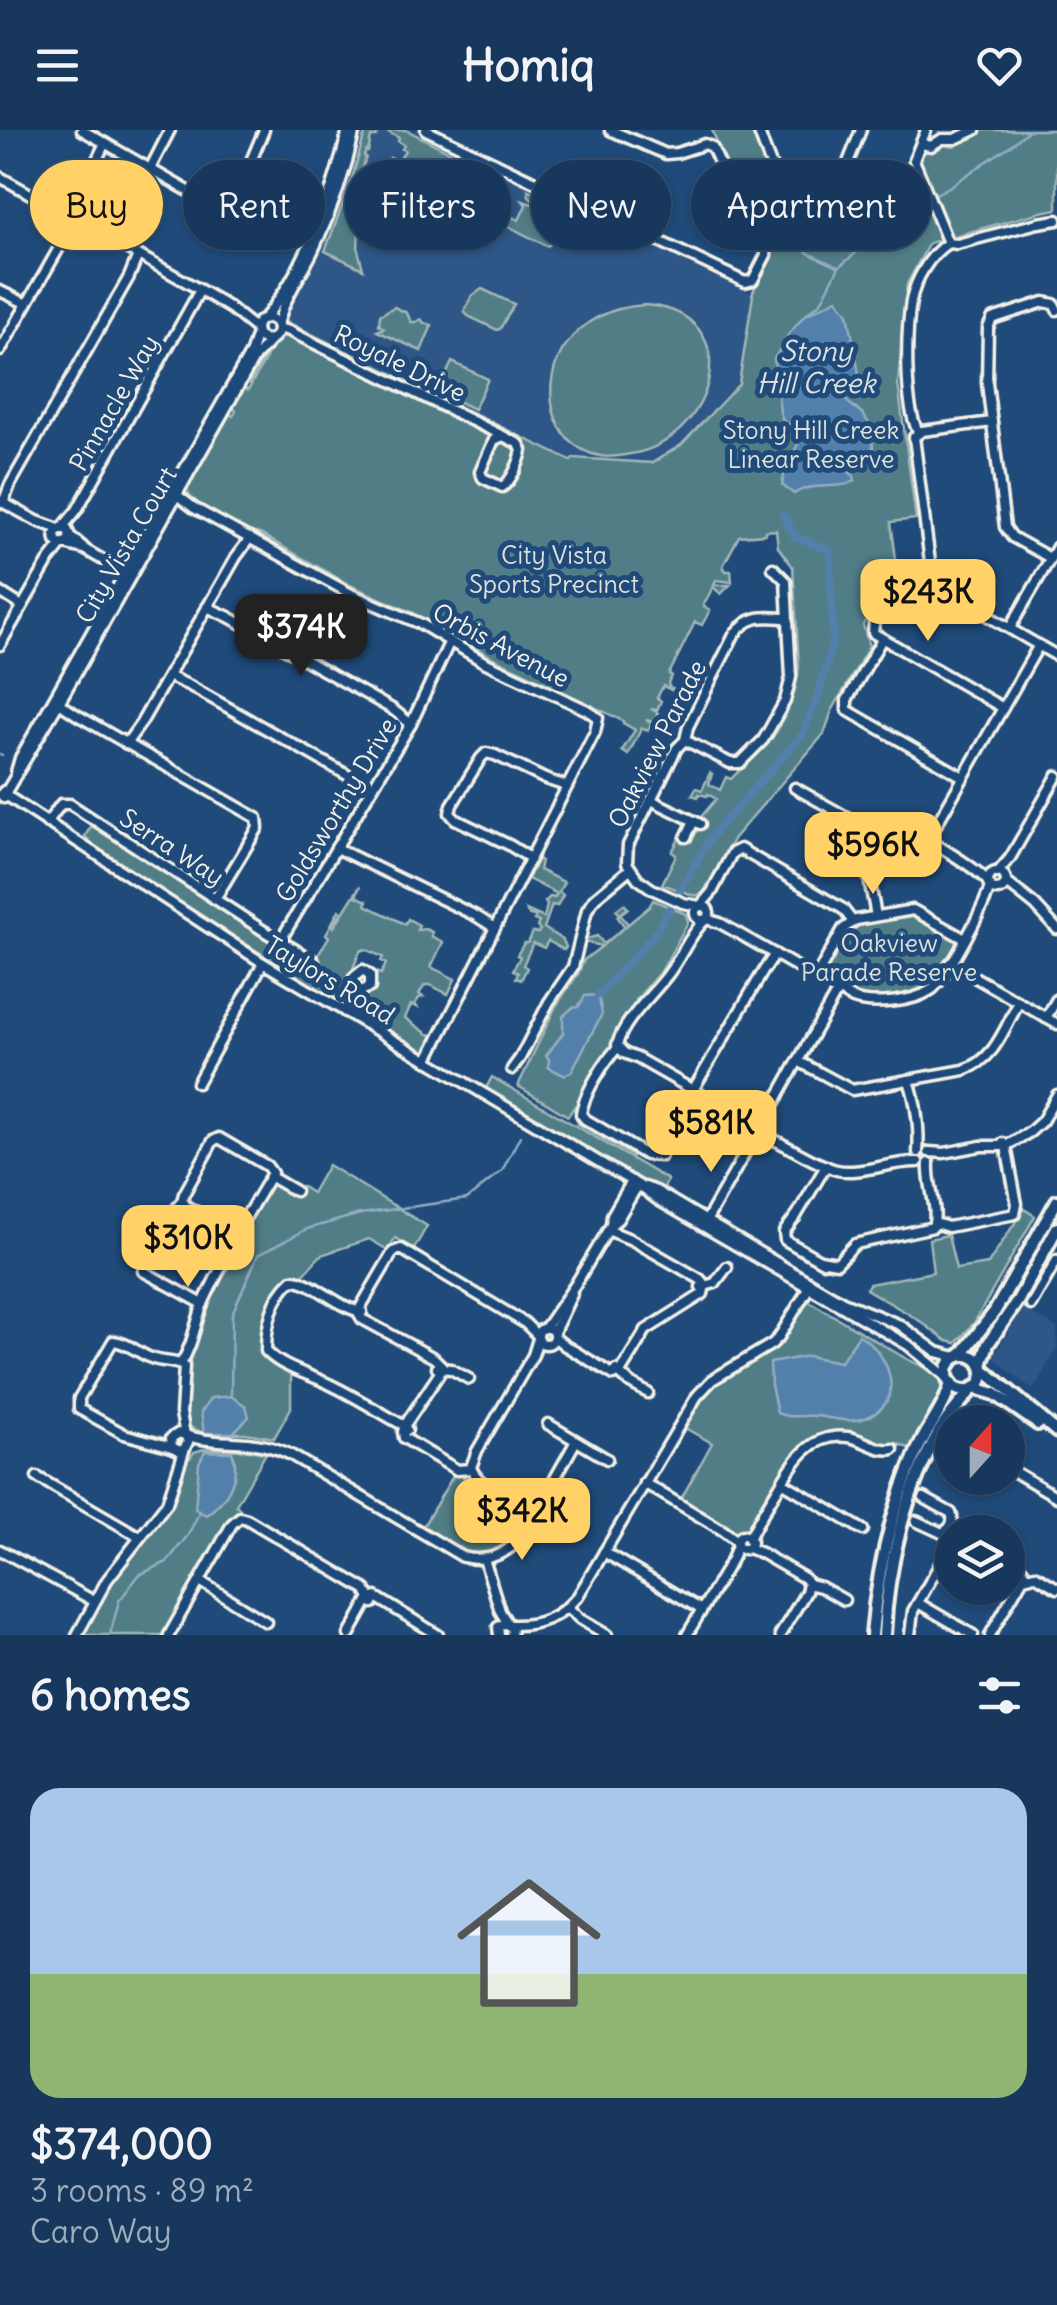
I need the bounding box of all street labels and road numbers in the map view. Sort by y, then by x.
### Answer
street label: Royale Drive [329,317,471,409]
street label: Pinnacle Way [62,329,166,477]
street label: City Vista Court [68,461,184,629]
street label: Orbis Avenue [427,596,575,694]
street label: Oakview Parade [601,655,713,833]
street label: Goldsworthy Drive [268,712,404,908]
street label: Serra Way [114,801,230,893]
street label: Taylors Road [259,929,401,1031]

